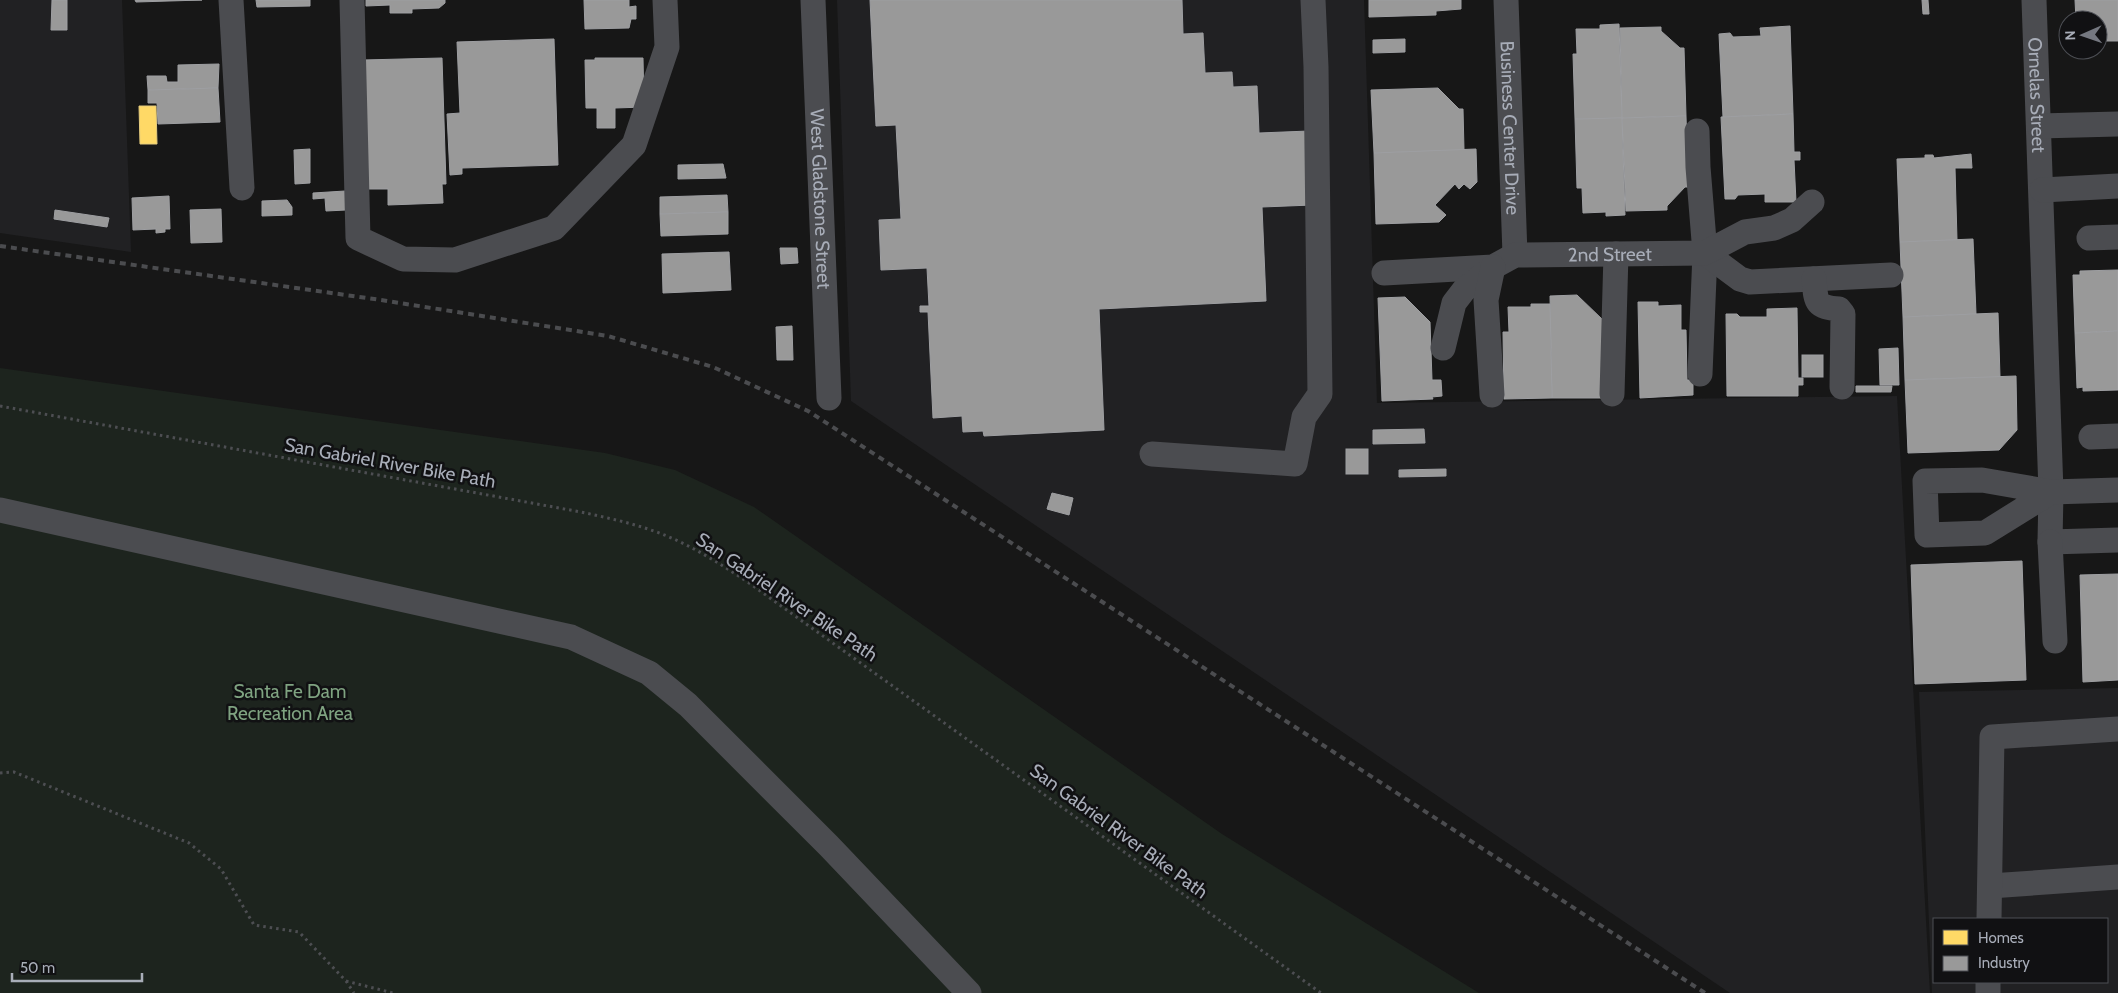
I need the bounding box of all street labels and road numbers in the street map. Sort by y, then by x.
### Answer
street label: Ornelas Street [2024,37,2051,154]
street label: Business Center Drive [1496,40,1525,216]
street label: West Gladstone Street [806,108,836,290]
street label: 2nd Street [1568,242,1653,266]
street label: San Gabriel River Bike Path [283,433,497,493]
street label: San Gabriel River Bike Path [692,528,882,666]
street label: San Gabriel River Bike Path [1026,759,1212,903]

